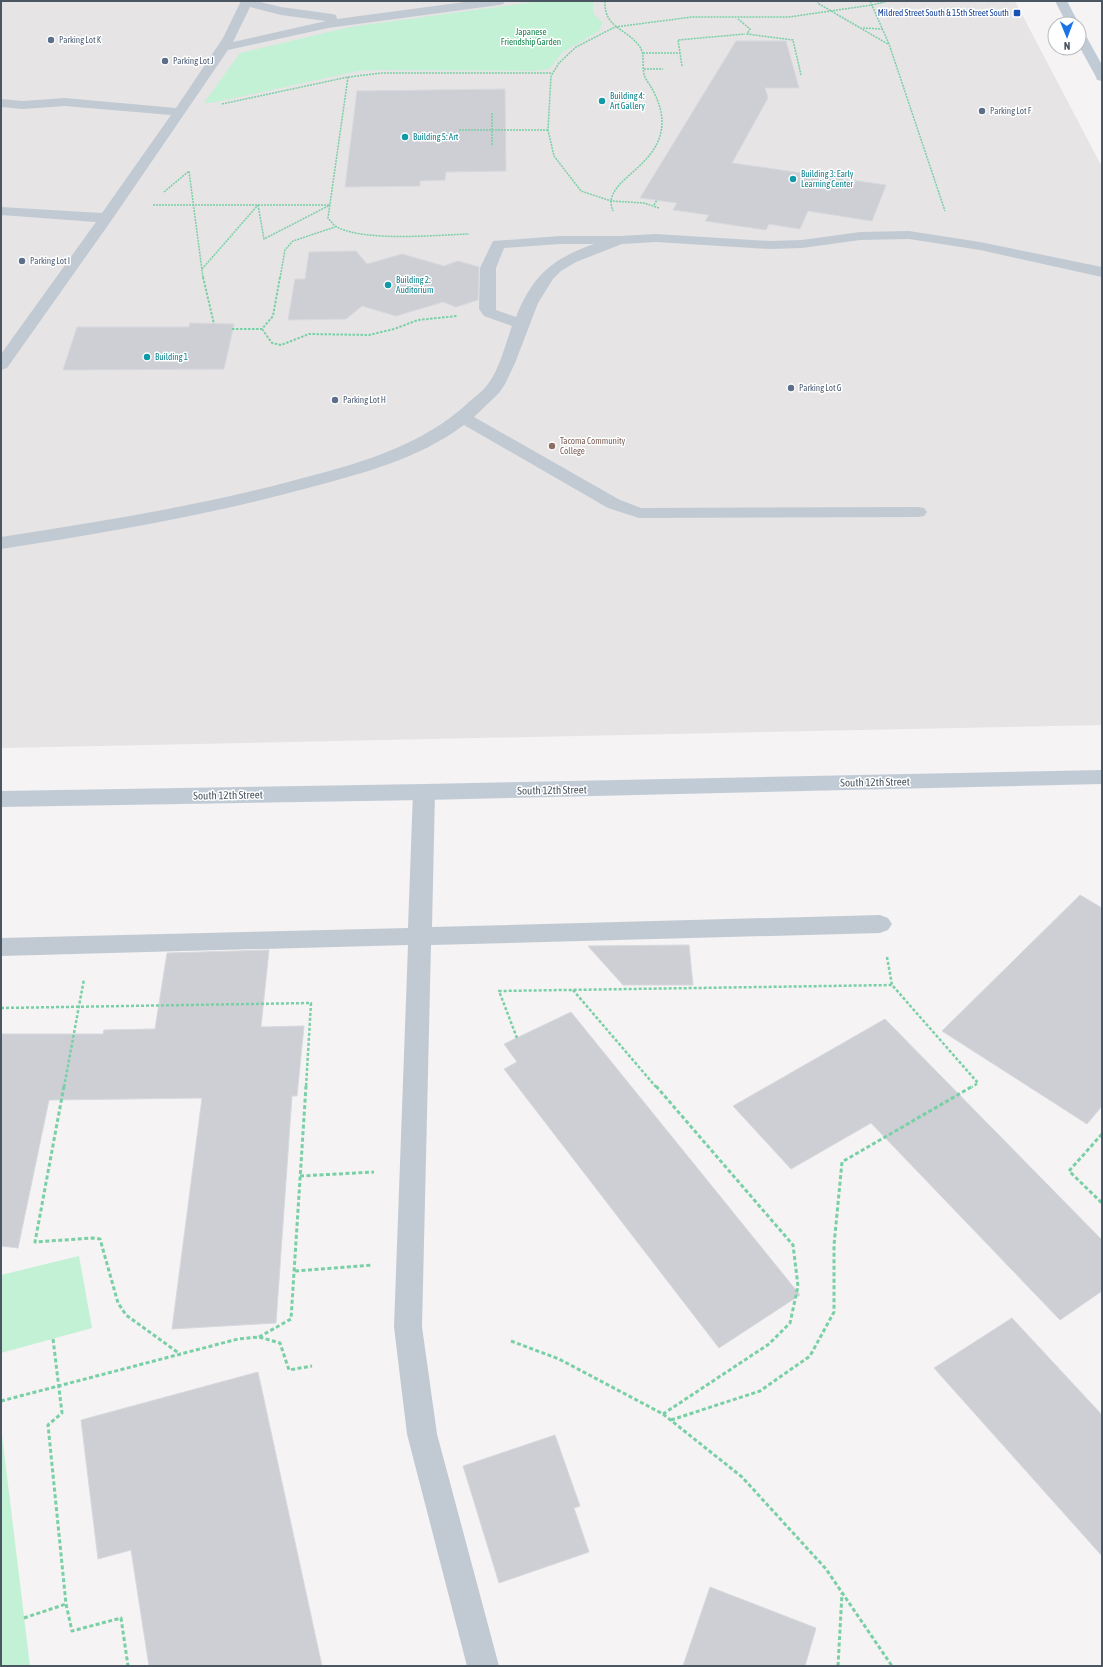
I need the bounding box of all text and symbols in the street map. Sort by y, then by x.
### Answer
place label: Mildred Street South & 15th Street South [878,8,1009,18]
marker: Mildred Street South & 15th Street South [1012,8,1022,18]
north arrow [1047,16,1087,56]
park label: Japanese Friendship Garden [501,27,561,47]
marker: Parking Lot K [46,35,56,45]
place label: Parking Lot K [59,35,102,45]
text: N [1064,40,1071,52]
marker: Parking Lot J [160,56,170,66]
place label: Parking Lot J [173,56,214,66]
place label: Building 4: Art Gallery [610,91,645,111]
marker: Building 4: Art Gallery [597,96,607,106]
marker: Parking Lot F [977,106,987,116]
place label: Parking Lot F [990,106,1032,116]
marker: Building 5: Art [400,132,410,142]
place label: Building 5: Art [413,132,459,142]
place label: Building 3: Early Learning Center [801,169,854,189]
marker: Building 3: Early Learning Center [788,174,798,184]
marker: Parking Lot I [17,256,27,266]
place label: Parking Lot I [30,256,70,266]
place label: Building 2: Auditorium [396,275,433,295]
marker: Building 2: Auditorium [383,280,393,290]
marker: Building 1 [142,352,152,362]
place label: Building 1 [155,352,188,362]
marker: Parking Lot G [786,383,796,393]
place label: Parking Lot G [799,383,842,393]
marker: Parking Lot H [330,395,340,405]
place label: Parking Lot H [343,395,386,405]
place label: Tacoma Community College [560,436,626,456]
marker: Tacoma Community College [547,441,557,451]
street label: South 12th Street [840,775,910,789]
street label: South 12th Street [517,783,587,797]
street label: South 12th Street [193,788,263,802]

